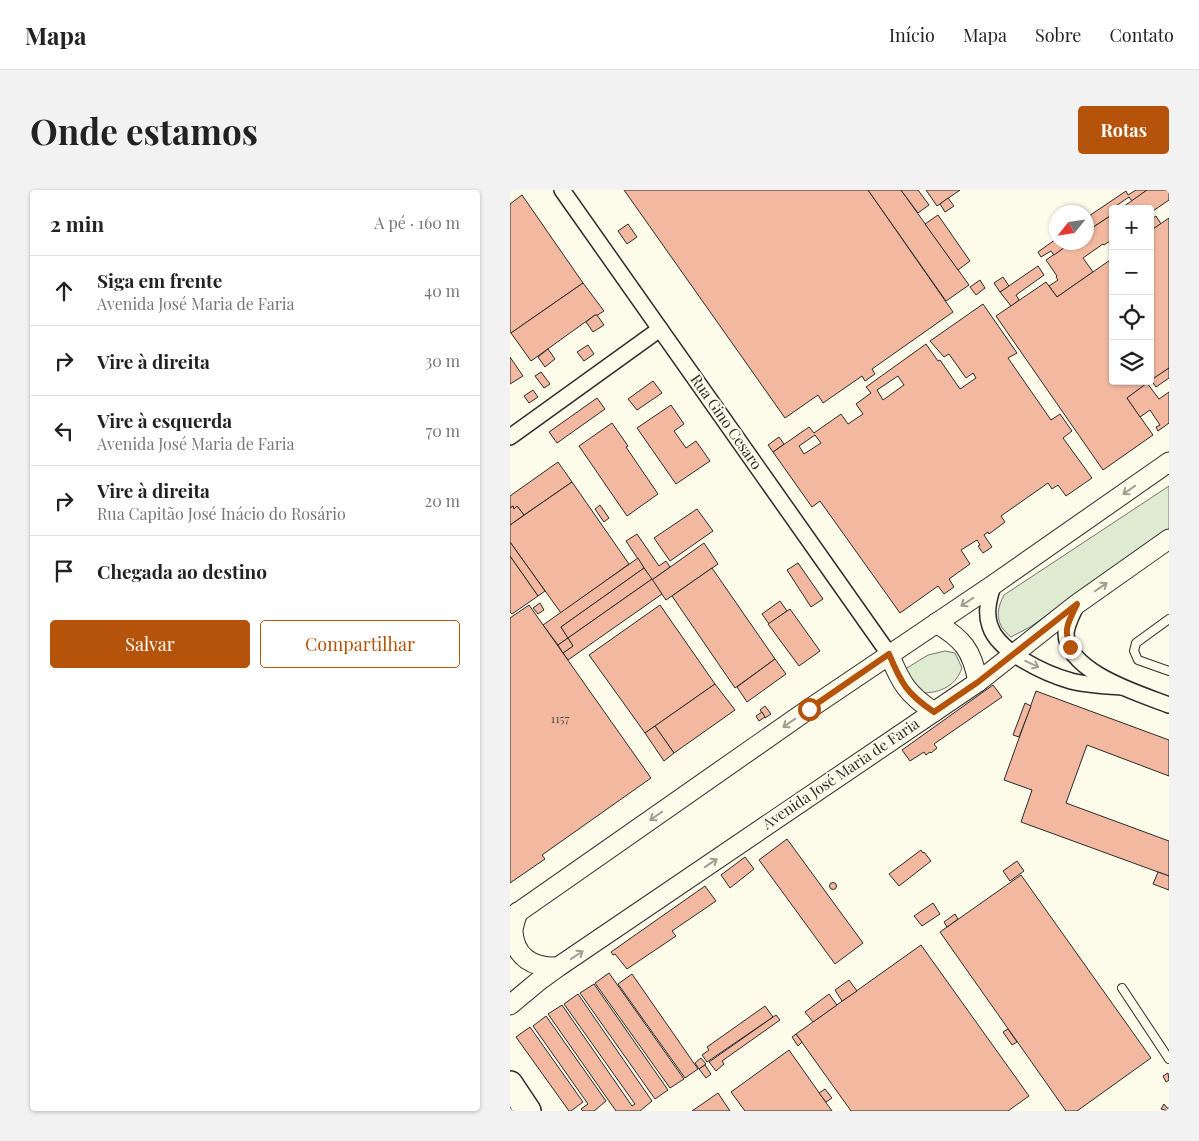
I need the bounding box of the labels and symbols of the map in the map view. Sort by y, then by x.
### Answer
north arrow [1049,205,1094,250]
street label: Rua Gino Cesaro [687,370,767,473]
one-way arrow [1122,485,1136,495]
one-way arrow [1094,582,1108,592]
one-way arrow [960,597,974,607]
route end [1059,636,1082,659]
one-way arrow [1024,659,1039,669]
route start [798,698,821,721]
house number: 1157 [551,710,569,726]
street label: Avenida José Maria de Faria [757,713,923,834]
one-way arrow [782,718,796,728]
one-way arrow [649,811,663,821]
one-way arrow [704,858,718,868]
one-way arrow [570,949,584,960]

